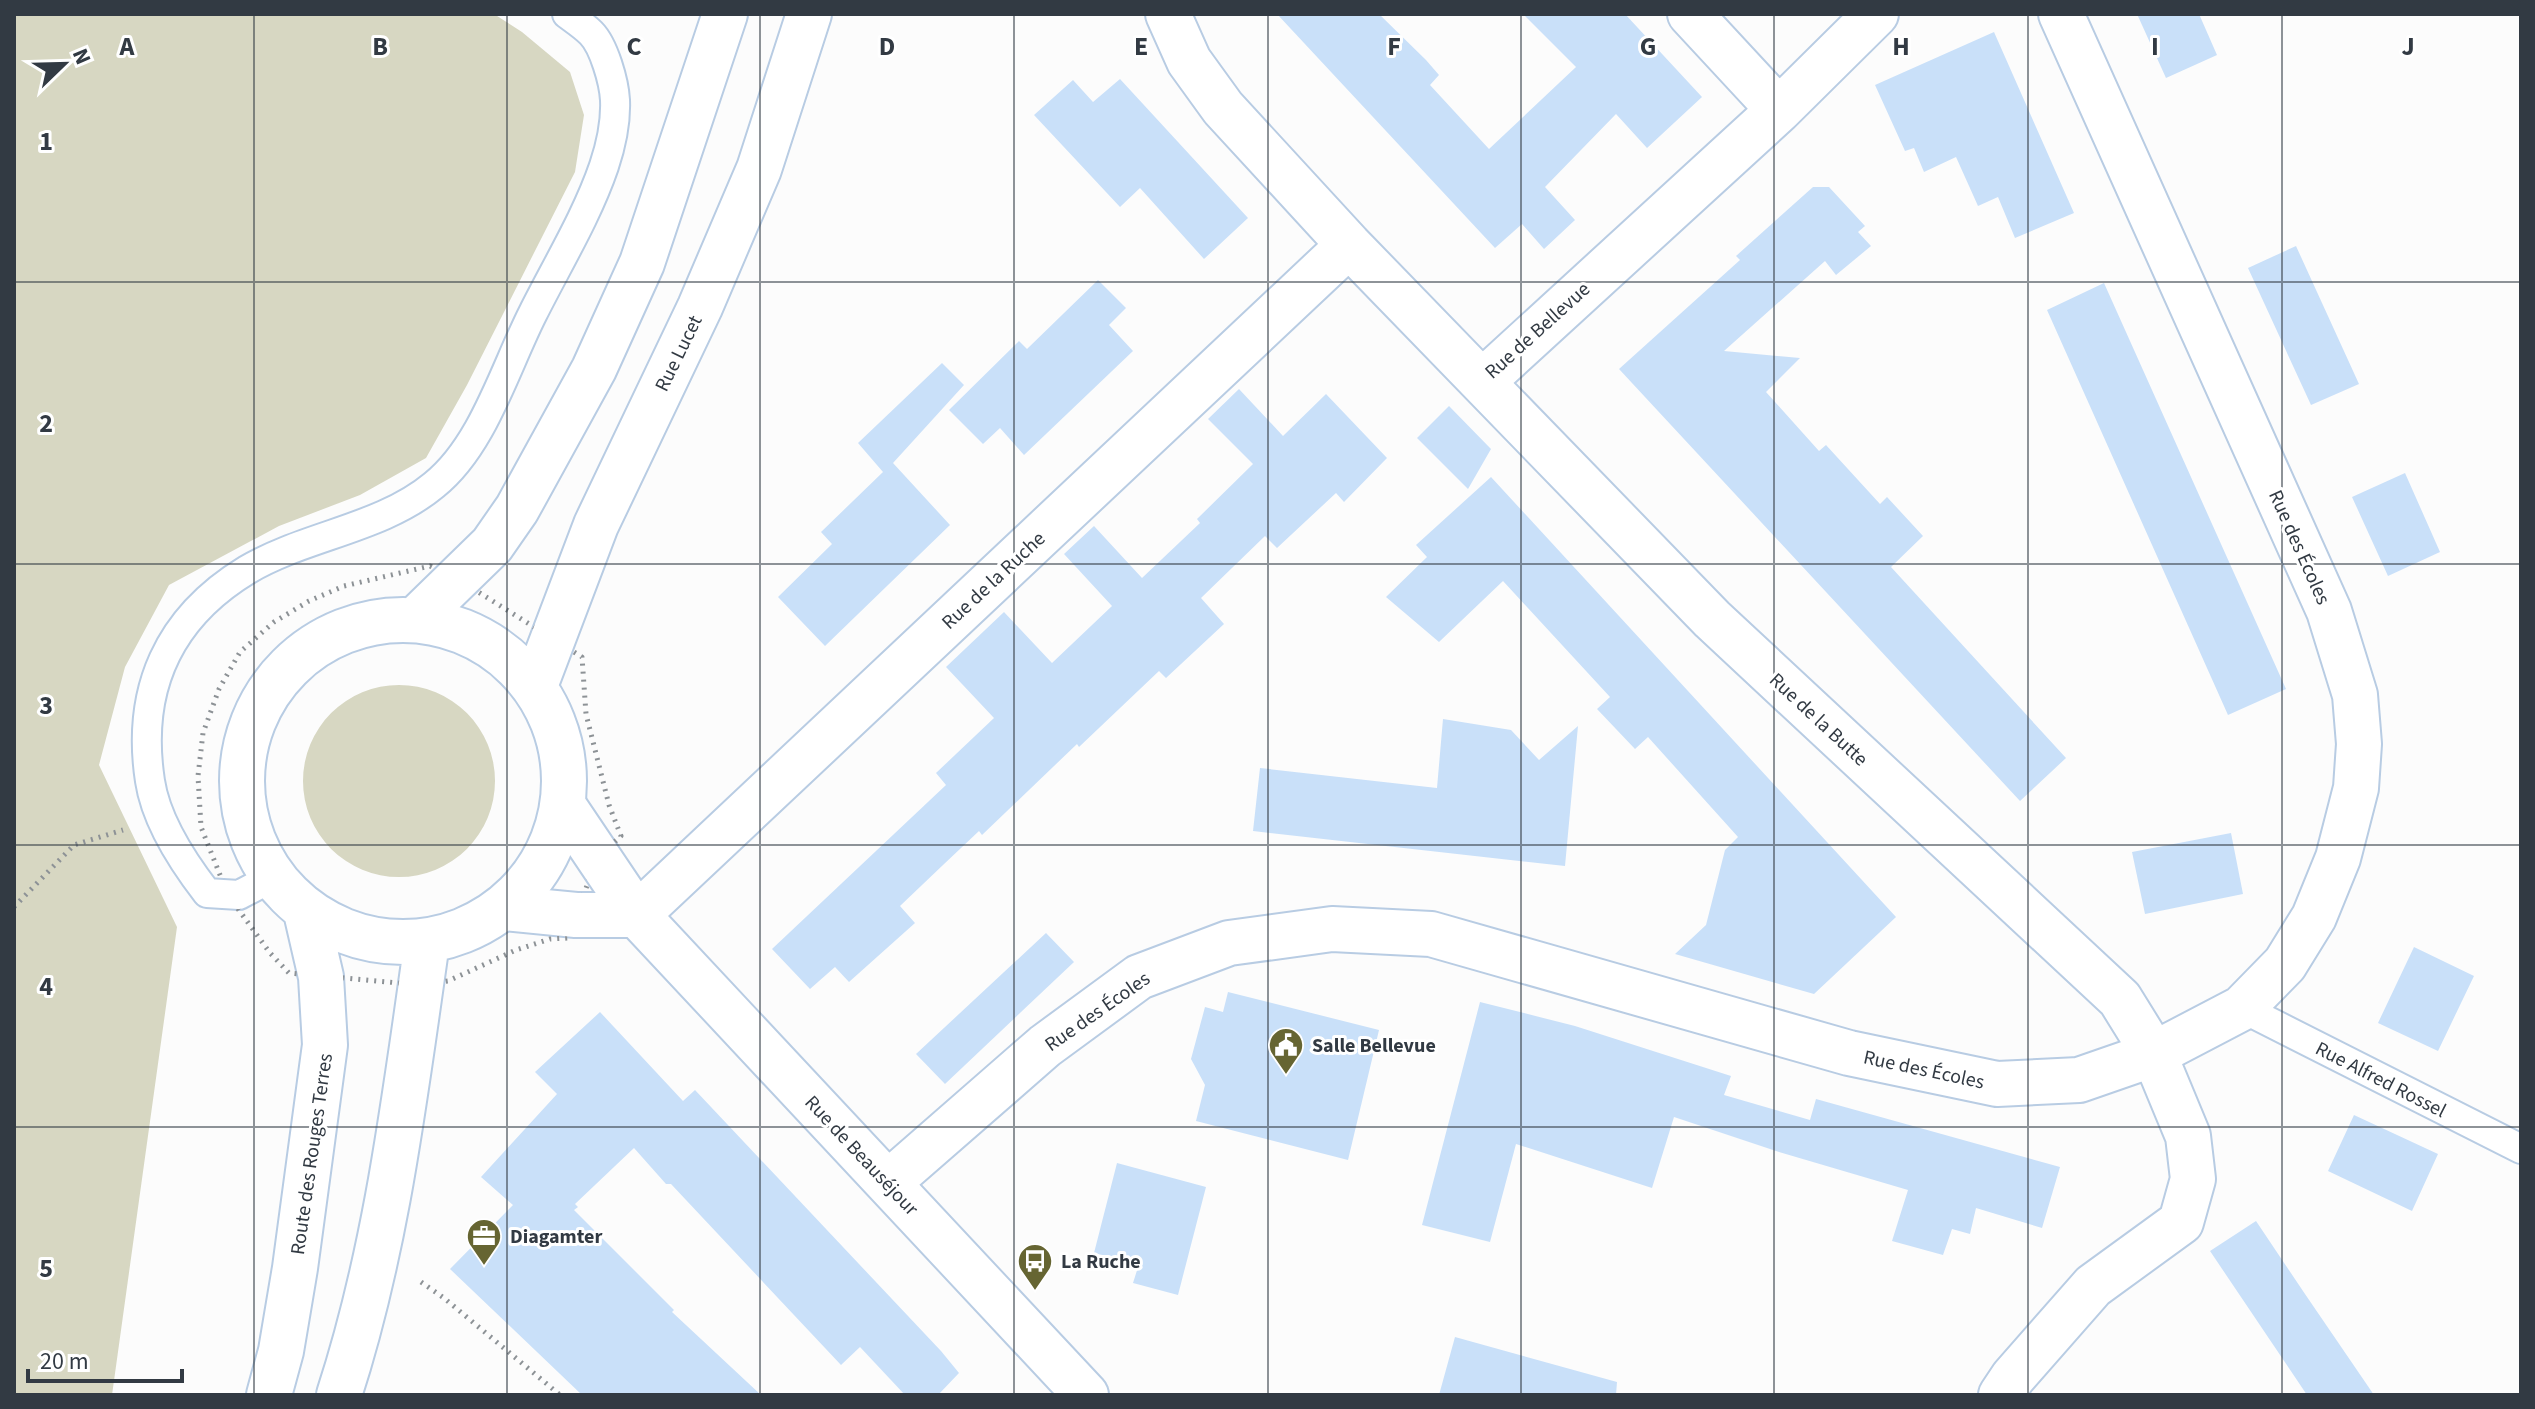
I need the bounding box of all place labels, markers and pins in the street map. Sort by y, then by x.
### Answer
public building icon: Salle Bellevue [1267,1026,1305,1076]
place label: Salle Bellevue [1312,1032,1436,1060]
office icon: Diagamter [465,1217,503,1267]
place label: Diagamter [510,1223,602,1251]
bus stop icon: La Ruche [1016,1242,1054,1292]
place label: La Ruche [1061,1248,1141,1276]

